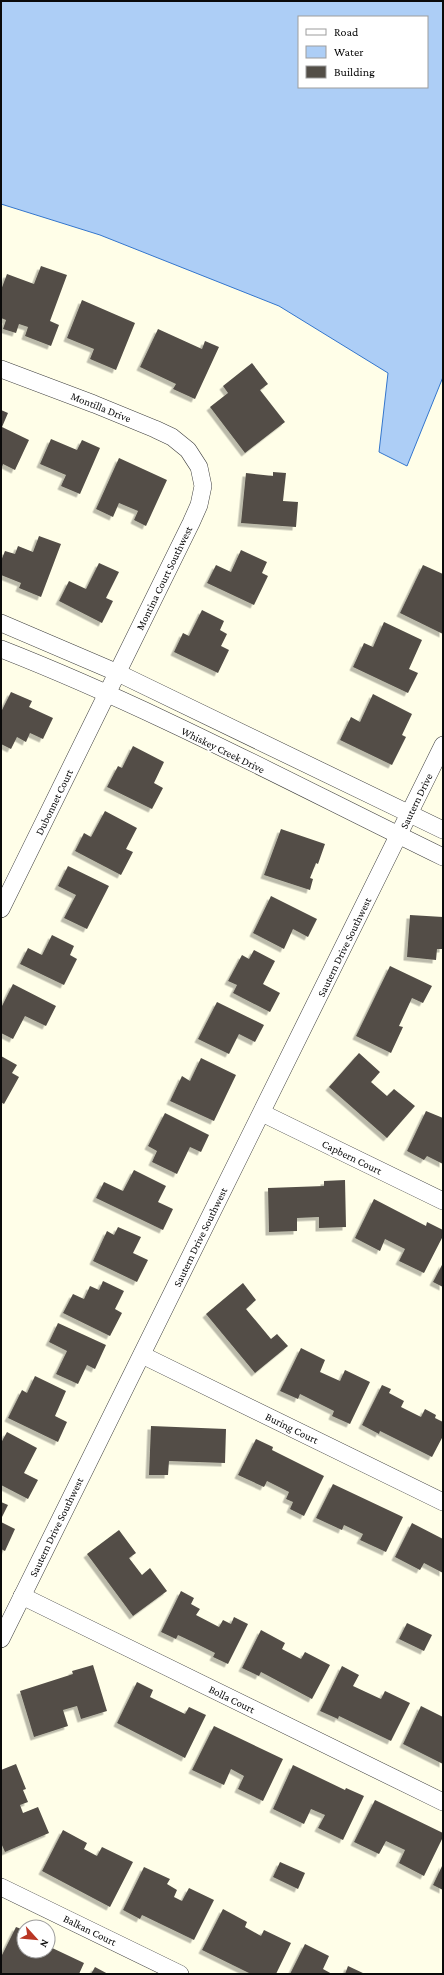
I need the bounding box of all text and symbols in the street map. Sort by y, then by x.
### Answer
legend [298,16,428,88]
text: Road [334,25,359,39]
text: Water [334,45,364,59]
text: Building [334,65,375,79]
street label: Montilla Drive [69,389,133,425]
street label: Montina Court Southwest [134,524,195,632]
street label: Whiskey Creek Drive [179,725,267,776]
street label: Dubonnet Court [33,767,75,837]
street label: Sautern Drive [397,771,435,831]
street label: Sautern Drive Southwest [315,895,373,999]
street label: Capbern Court [320,1137,384,1178]
street label: Sautern Drive Southwest [171,1185,229,1289]
street label: Buring Court [263,1410,321,1447]
street label: Sautern Drive Southwest [27,1475,85,1579]
street label: Bolla Court [207,1683,257,1715]
street label: Balkan Court [62,1912,119,1948]
north arrow [16,1919,56,1959]
text: N [38,1937,52,1950]

